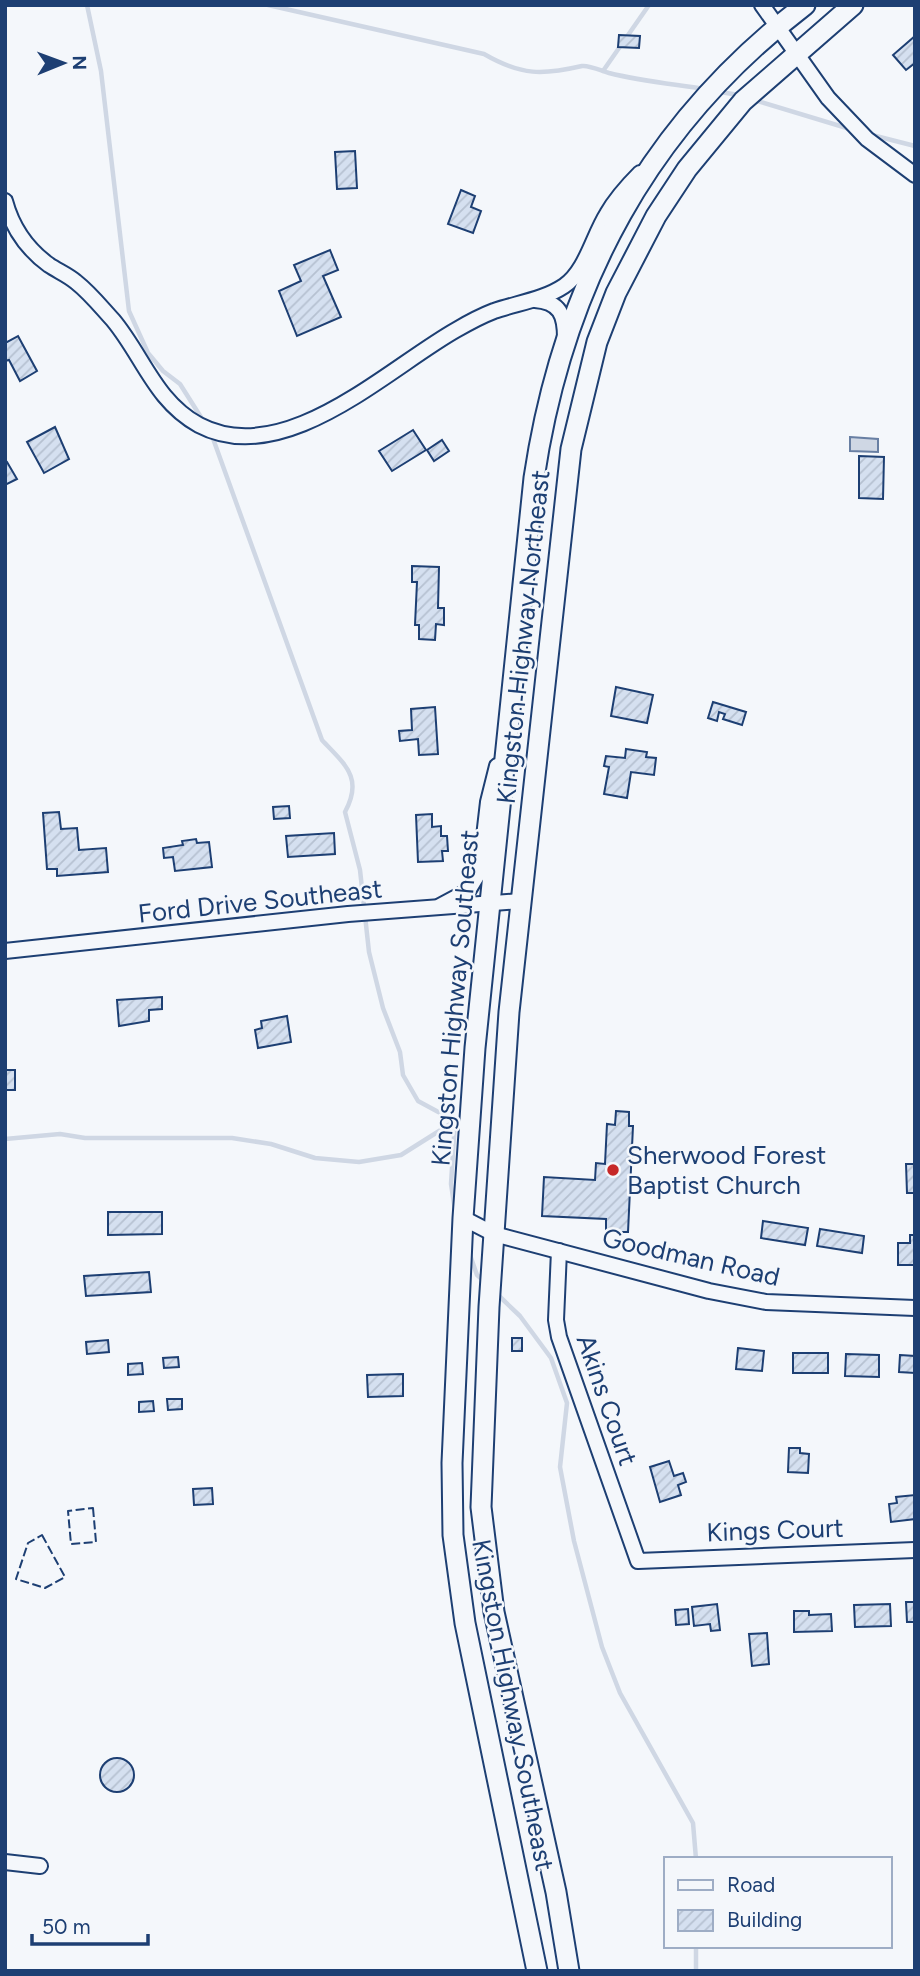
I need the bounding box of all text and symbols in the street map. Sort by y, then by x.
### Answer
north arrow [28,28,98,98]
text: N [68,55,91,70]
street label: Kingston Highway Northeast [490,468,556,806]
street label: Kingston Highway Southeast [424,828,486,1167]
street label: Ford Drive Southeast [136,872,384,930]
place label: Sherwood Forest Baptist Church [627,1139,827,1201]
marker: Sherwood Forest Baptist Church [605,1162,621,1178]
street label: Goodman Road [599,1221,783,1293]
street label: Akins Court [570,1330,644,1470]
street label: Kings Court [706,1512,844,1548]
street label: Kingston Highway Southeast [465,1536,561,1874]
legend [664,1857,892,1948]
text: Road [727,1872,775,1897]
scale bar [32,1902,147,1946]
text: Building [727,1907,802,1932]
text: 50 m [42,1914,91,1939]

